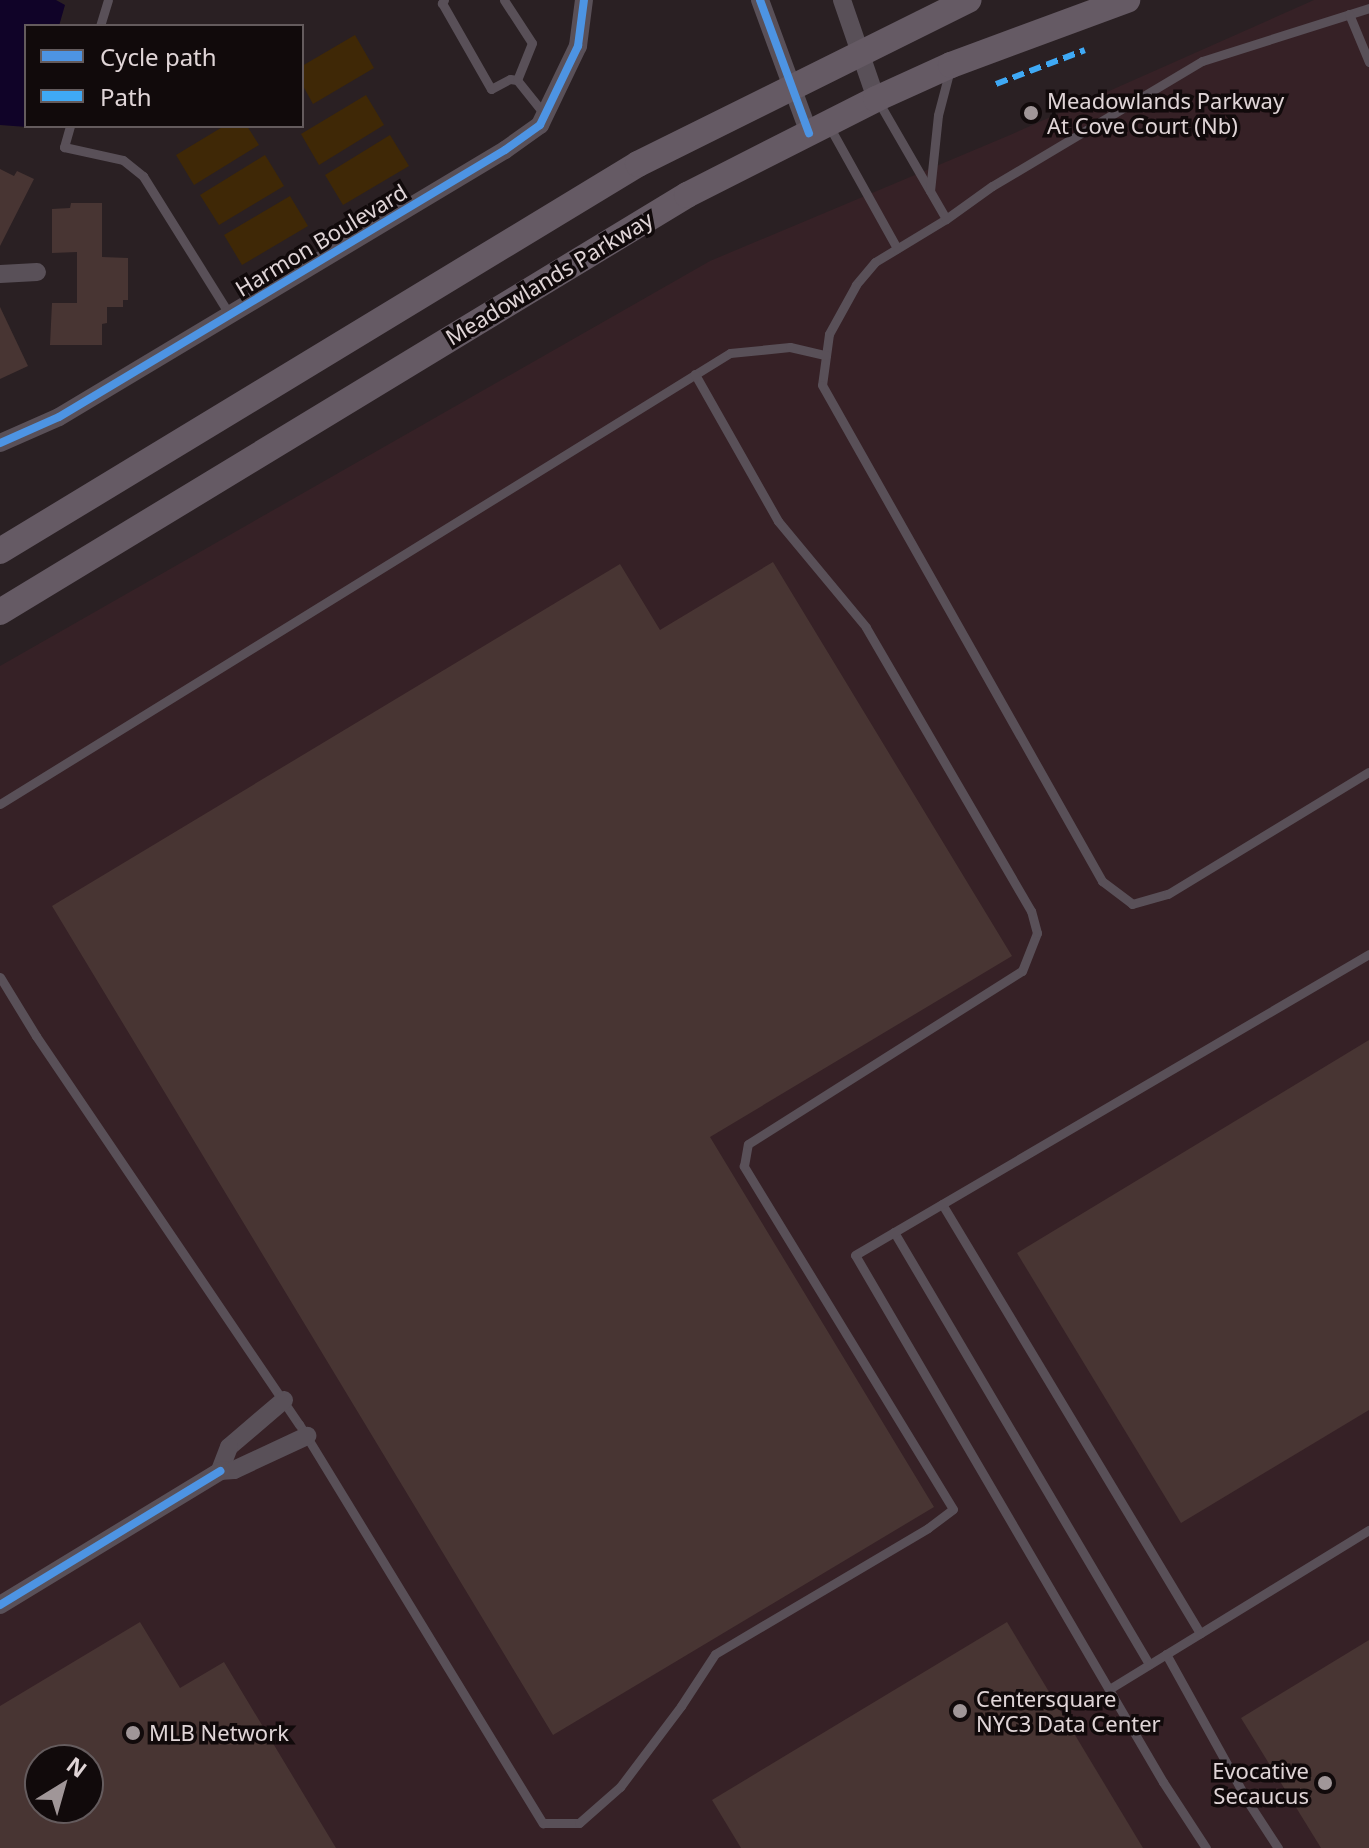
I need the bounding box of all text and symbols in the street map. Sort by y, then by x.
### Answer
legend [24,24,304,128]
text: Cycle path [100,40,217,73]
text: Path [100,80,151,113]
place label: Meadowlands Parkway At Cove Court (Nb) [1047,87,1284,138]
marker: Meadowlands Parkway At Cove Court (Nb) [1022,104,1040,122]
street label: Harmon Boulevard [230,178,412,302]
street label: Meadowlands Parkway [441,206,657,350]
place label: Centersquare NYC3 Data Center [976,1685,1161,1736]
marker: Centersquare NYC3 Data Center [951,1702,969,1720]
place label: MLB Network [149,1720,289,1746]
marker: MLB Network [124,1724,142,1742]
north arrow [24,1744,104,1824]
text: N [61,1749,93,1784]
place label: Evocative Secaucus [1212,1757,1309,1808]
marker: Evocative Secaucus [1316,1774,1334,1792]

